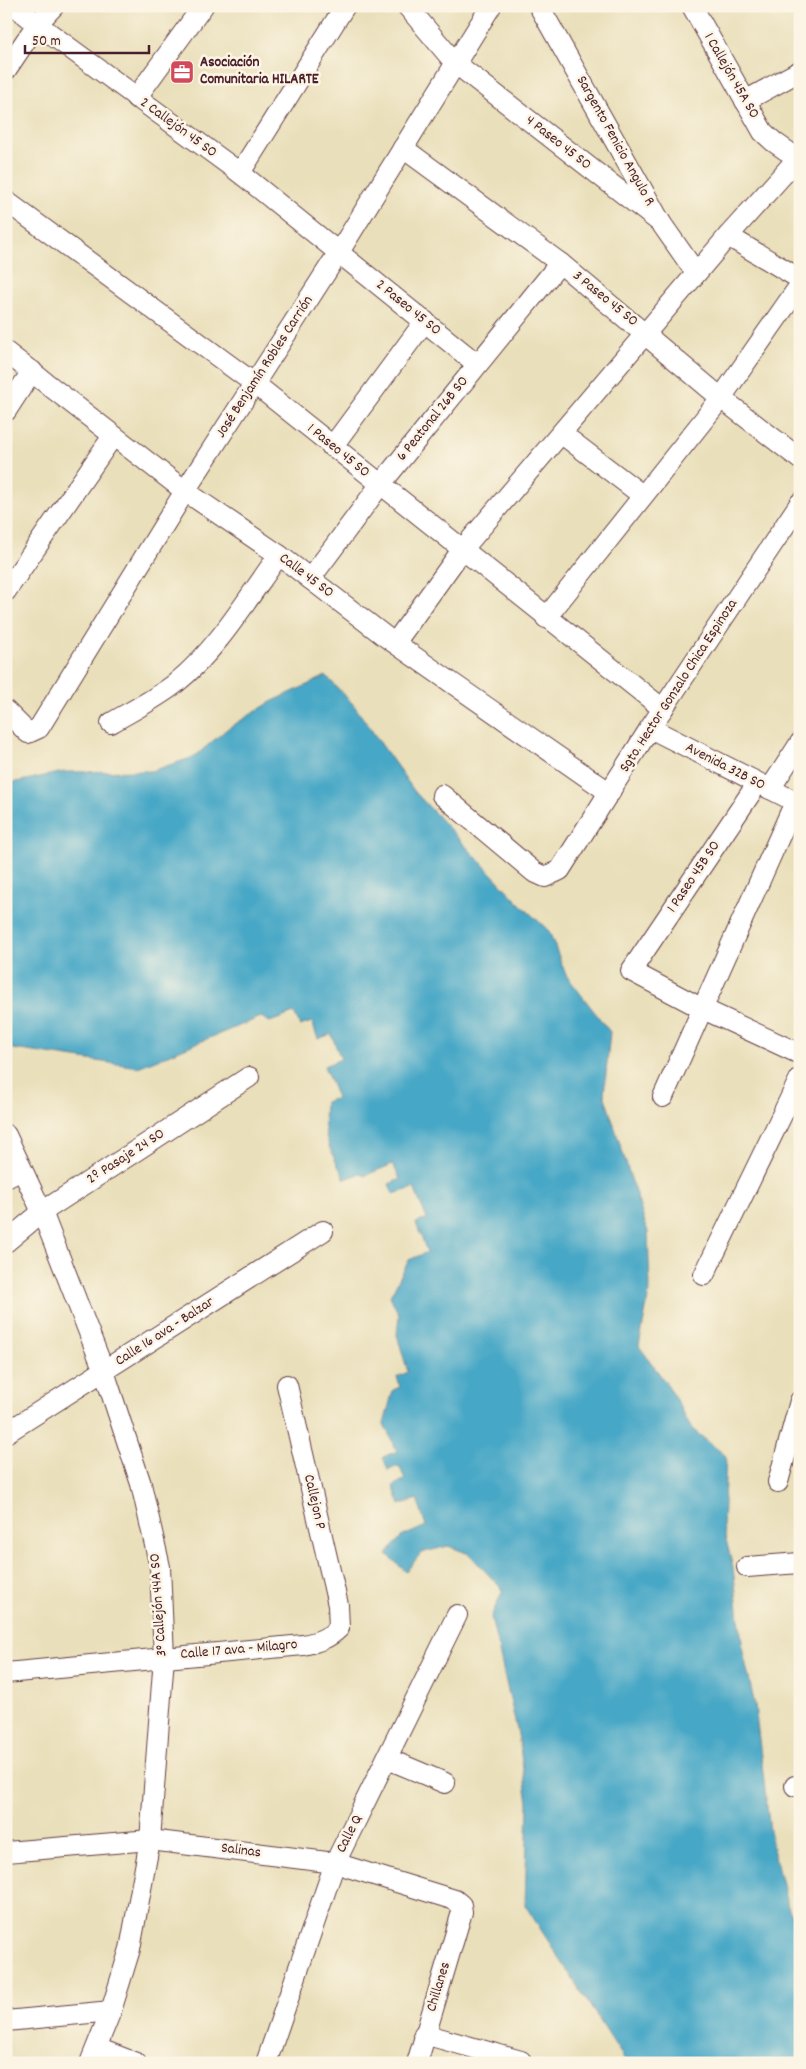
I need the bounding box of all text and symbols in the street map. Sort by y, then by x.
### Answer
scale bar [25,22,149,54]
street label: 1 Callejón 45A SO [697,29,765,123]
text: 50 m [32,31,61,53]
place label: Asociación Comunitaria HILARTE [200,52,319,91]
office icon: Asociación Comunitaria HILARTE [169,59,195,85]
street label: Sargento Fenicio Angulo R [570,72,660,210]
street label: 2 Callejón 45 SO [135,92,221,164]
street label: 4 Paseo 45 SO [520,110,596,176]
street label: 3 Paseo 45 SO [567,266,643,332]
street label: 2 Paseo 45 SO [370,275,446,341]
street label: José Benjamín Robles Carrión [211,291,319,442]
street label: 6 Peatonal 26B SO [392,372,474,466]
street label: 1 Paseo 45 SO [302,419,374,483]
street label: Calle 45 SO [274,548,338,604]
street label: Sgto. Hector Gonzalo Chica Espinoza [614,594,744,777]
street label: Avenida 32B SO [681,737,769,797]
street label: 1 Paseo 45B SO [662,837,726,917]
street label: 2º Pasaje 24 SO [83,1123,169,1191]
street label: Calle 16 ava - Balzar [111,1291,219,1372]
street label: Callejon P [297,1472,331,1532]
street label: 3° Callejón 44A SO [144,1553,174,1657]
street label: Calle 17 ava - Milagro [180,1634,299,1666]
street label: Calle Q [331,1811,369,1857]
street label: Salinas [220,1838,262,1864]
street label: Chillanes [421,1959,457,2015]

